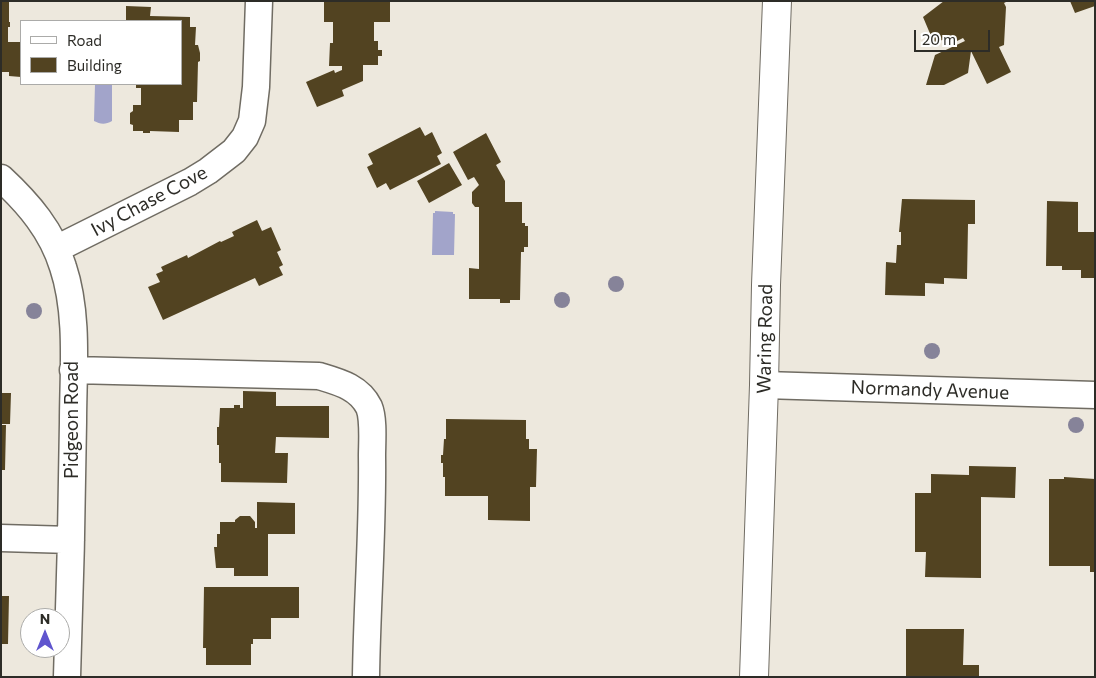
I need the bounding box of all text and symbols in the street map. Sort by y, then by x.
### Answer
legend [20,20,182,85]
scale bar [916,20,992,52]
text: 20 m [922,30,956,48]
text: Road [67,31,102,49]
text: Building [67,56,122,74]
street label: Ivy Chase Cove [87,161,211,241]
street label: Waring Road [753,284,777,394]
street label: Pidgeon Road [61,361,83,479]
street label: Normandy Avenue [850,376,1010,404]
north arrow [20,608,70,658]
text: N [40,610,50,627]

